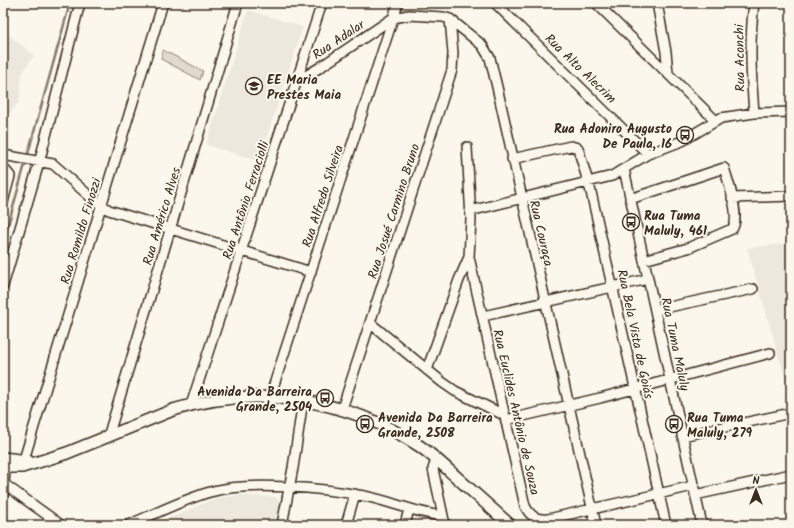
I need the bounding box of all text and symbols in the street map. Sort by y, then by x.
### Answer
street label: Rua Adalar [308,15,370,66]
street label: Rua Aconchi [729,23,752,92]
street label: Rua Alto Alecrim [539,29,621,109]
place label: EE Maria Prestes Maia [267,70,341,106]
school or university icon: EE Maria Prestes Maia [244,76,264,96]
place label: Rua Adoniro Augusto De Paula, 16 [554,119,672,155]
bus stop icon: Rua Adoniro Augusto De Paula, 16 [675,125,695,145]
street label: Rua Antônio Ferraciolli [217,138,276,262]
street label: Rua Josué Carmino Bruno [363,141,426,282]
street label: Rua Alfredo Silveira [297,142,350,251]
street label: Rua Américo Alves [138,164,187,268]
street label: Rua Romildo Finozzi [55,175,108,287]
street label: Rua Couraça [523,198,558,269]
place label: Rua Tuma Maluly, 461 [644,206,707,242]
bus stop icon: Rua Tuma Maluly, 461 [621,212,641,232]
street label: Rua Bela Vista de Goiás [611,268,659,401]
street label: Rua Tuma Maluly [654,296,695,394]
street label: Rua Euclides Antônio de Souza [486,327,545,497]
place label: Avenida Da Barreira Grande, 2504 [197,382,312,418]
bus stop icon: Avenida Da Barreira Grande, 2504 [315,388,335,408]
place label: Avenida Da Barreira Grande, 2508 [378,408,493,444]
place label: Rua Tuma Maluly, 279 [687,408,753,444]
bus stop icon: Avenida Da Barreira Grande, 2508 [355,414,375,434]
bus stop icon: Rua Tuma Maluly, 279 [664,414,684,434]
north arrow [736,470,776,510]
text: N [753,472,760,490]

